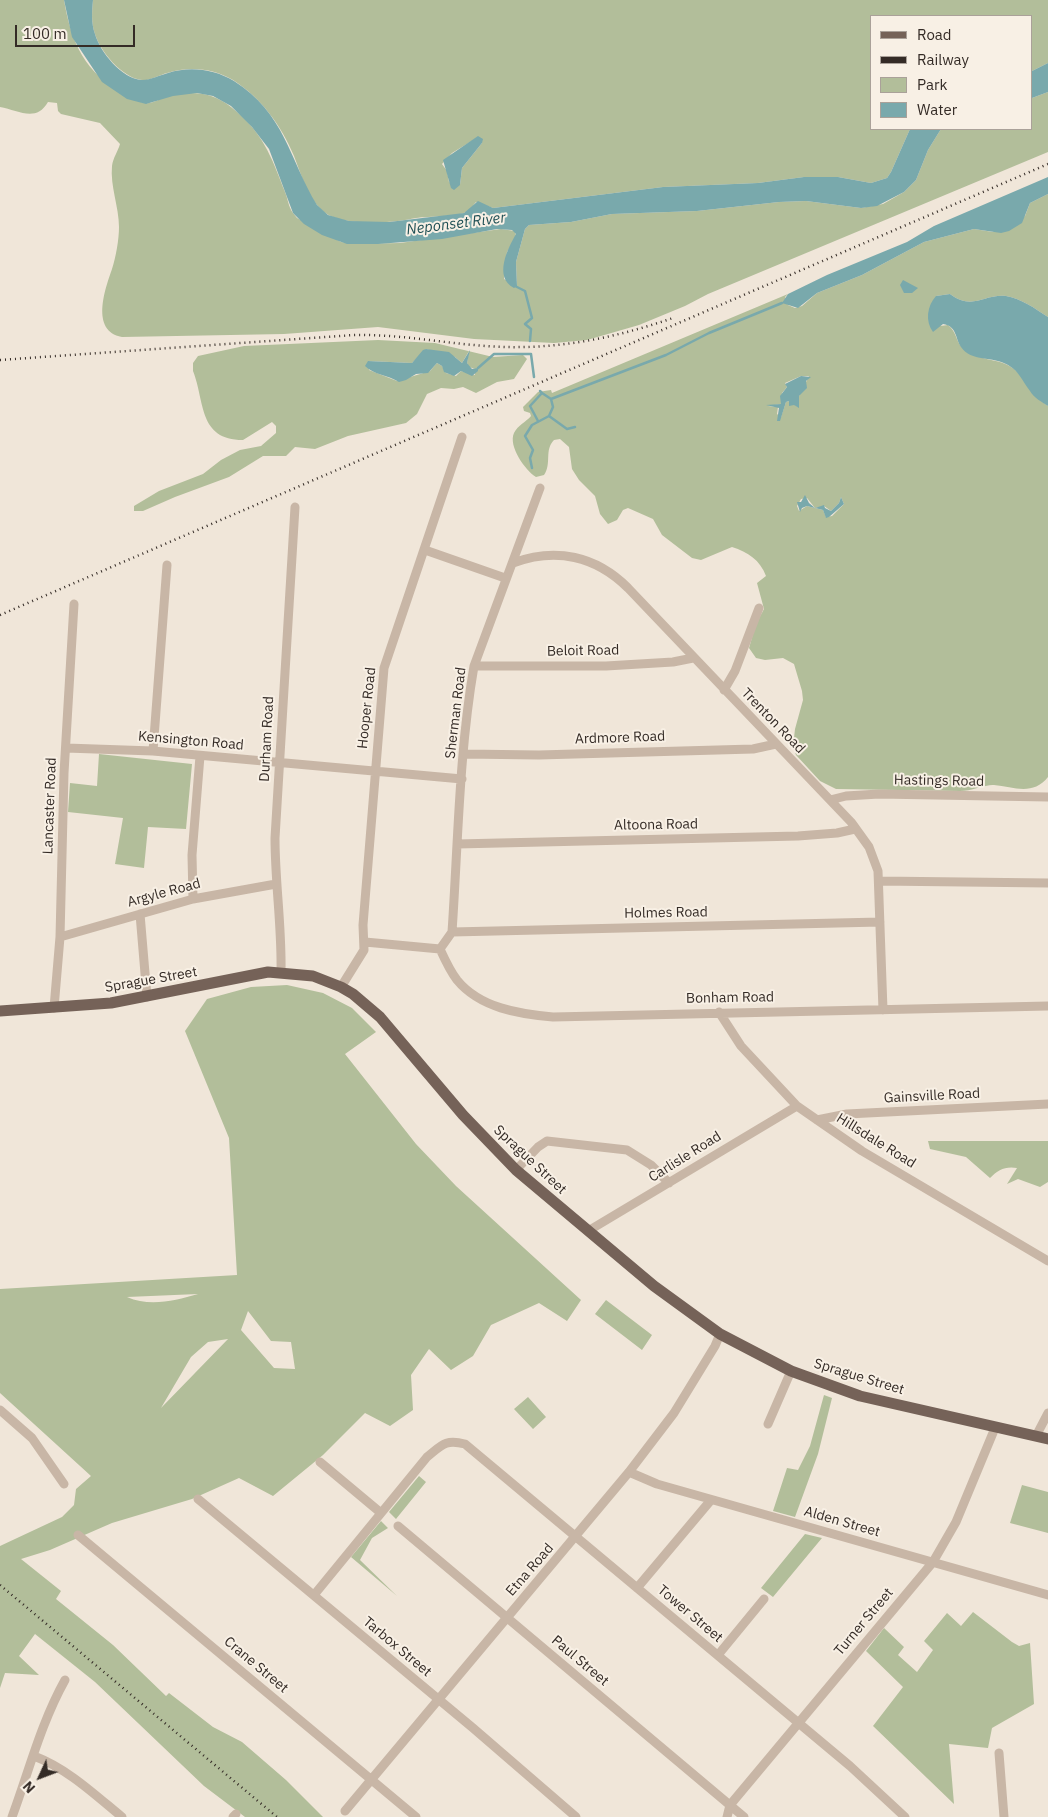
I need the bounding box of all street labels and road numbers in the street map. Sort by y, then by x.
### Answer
street label: Beloit Road [547,642,619,660]
street label: Hooper Road [354,666,380,750]
street label: Sherman Road [442,666,470,760]
street label: Trenton Road [738,685,808,757]
street label: Durham Road [256,696,278,782]
street label: Kensington Road [137,728,245,754]
street label: Ardmore Road [575,728,665,748]
street label: Lancaster Road [40,757,60,855]
street label: Hastings Road [894,772,984,790]
street label: Altoona Road [614,816,698,834]
street label: Argyle Road [125,875,203,911]
street label: Holmes Road [624,904,708,922]
street label: Sprague Street [104,964,198,996]
street label: Bonham Road [686,989,774,1007]
street label: Gainsville Road [883,1085,981,1107]
street label: Hillsdale Road [833,1110,919,1172]
street label: Sprague Street [490,1122,570,1198]
street label: Carlisle Road [646,1128,724,1186]
street label: Sprague Street [812,1355,906,1399]
street label: Alden Street [802,1503,882,1541]
street label: Etna Road [503,1540,557,1600]
street label: Tower Street [654,1582,726,1646]
street label: Turner Street [831,1585,897,1659]
street label: Tarbox Street [359,1613,435,1681]
street label: Paul Street [548,1632,612,1690]
street label: Crane Street [220,1633,292,1697]

